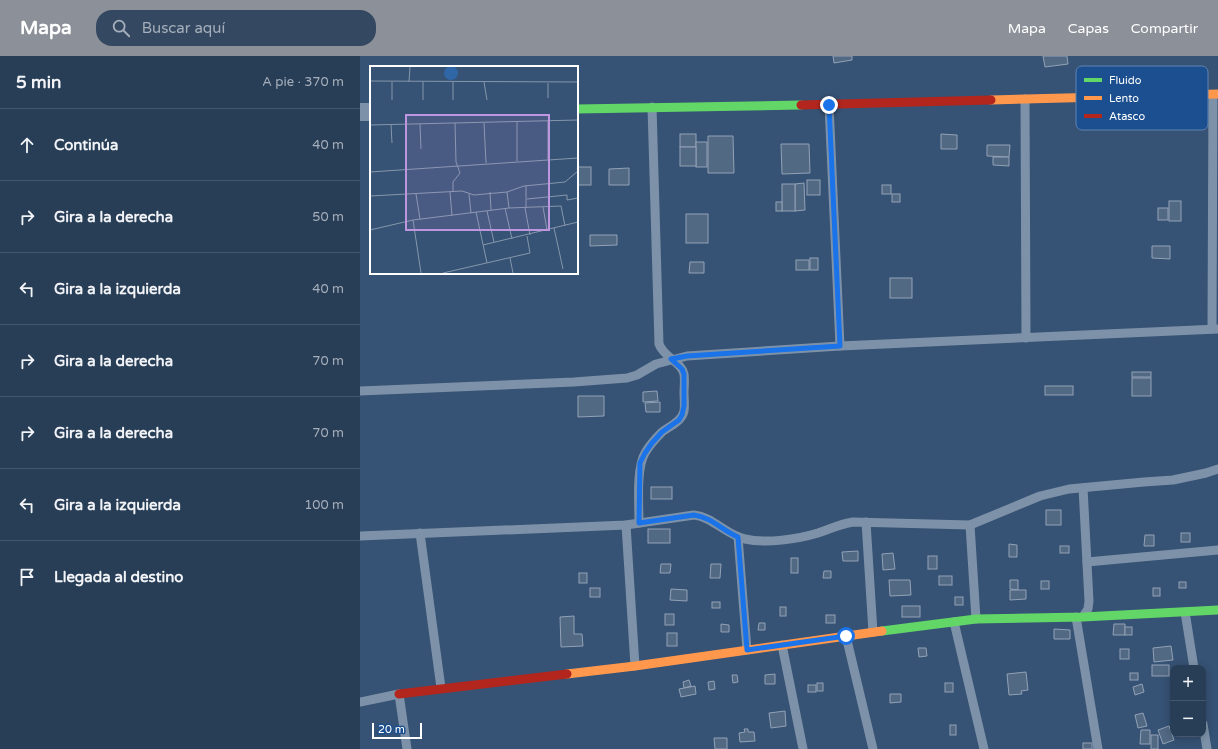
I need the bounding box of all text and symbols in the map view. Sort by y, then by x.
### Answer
search box [96,10,376,46]
text: Mapa [20,17,72,39]
icon: search [110,17,132,39]
text: Buscar aquí [142,19,225,37]
text: Mapa [1008,20,1046,37]
text: Capas [1068,20,1109,37]
text: Compartir [1131,20,1198,37]
inset map [370,66,578,274]
legend [1076,66,1208,130]
text: 5 min [16,72,61,93]
text: A pie · 370 m [262,74,344,90]
text: Fluido [1109,74,1142,87]
text: Lento [1109,92,1139,105]
route end [820,96,838,114]
text: Atasco [1109,110,1145,123]
icon: ahead [16,134,38,156]
text: Continúa [54,136,118,154]
text: 40 m [312,137,344,153]
icon: right [16,206,38,228]
text: Gira a la derecha [54,208,173,226]
text: 50 m [312,209,344,225]
icon: left [16,278,38,300]
text: Gira a la izquierda [54,280,181,298]
text: 40 m [312,281,344,297]
icon: right [16,350,38,372]
text: Gira a la derecha [54,352,173,370]
text: 70 m [312,353,344,369]
icon: right [16,422,38,444]
text: Gira a la derecha [54,424,173,442]
text: 70 m [312,425,344,441]
icon: left [16,494,38,516]
text: Gira a la izquierda [54,496,181,514]
text: 100 m [304,497,344,513]
icon: arrive [16,566,38,588]
text: Llegada al destino [54,568,183,586]
route start [837,627,855,645]
map controls [1170,665,1206,737]
button: + [1170,665,1206,701]
button: − [1170,701,1206,737]
scale bar [372,721,422,740]
text: 20 m [378,723,405,736]

